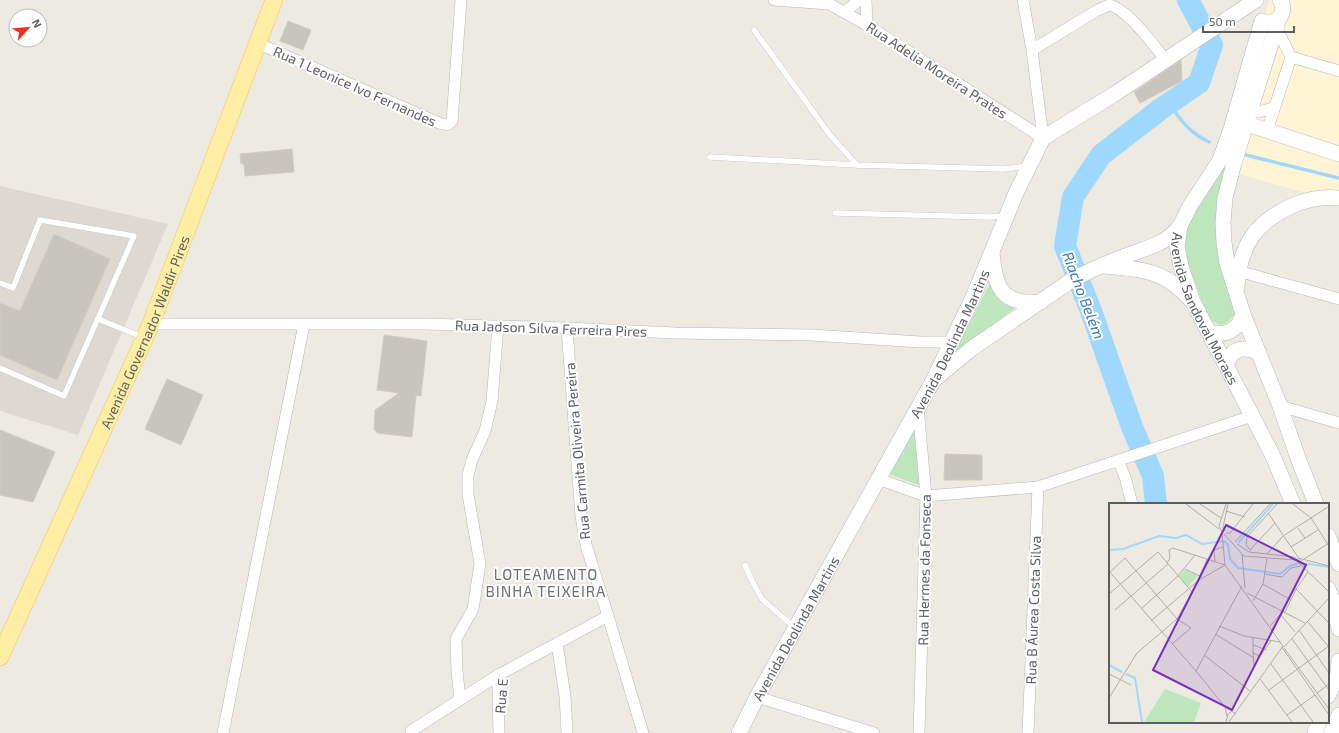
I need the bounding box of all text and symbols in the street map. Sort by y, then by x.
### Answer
north arrow [8,8,48,48]
scale bar [1203,8,1294,34]
text: 50 m [1209,14,1236,28]
text: N [30,17,45,30]
street label: Rua Adelia Moreira Prates [863,18,1011,122]
street label: Rua 1 Leonice Ivo Fernandes [271,42,439,130]
street label: Avenida Sandoval Moraes [1168,231,1243,387]
street label: Avenida Governador Waldir Pires [96,233,192,431]
water label: Riacho Belém [1059,249,1109,341]
street label: Avenida Deolinda Martins [906,267,992,420]
street label: Rua Jadson Silva Ferreira Pires [455,316,647,340]
street label: Rua Carmita Oliveira Pereira [561,362,593,540]
street label: Rua Hermes da Fonseca [914,494,934,646]
inset map [1109,503,1329,723]
street label: Rua B Áurea Costa Silva [1022,535,1044,685]
street label: Avenida Deolinda Martins [748,553,842,703]
district label: LOTEAMENTO BINHA TEIXEIRA [486,565,606,600]
street label: Rua E [491,678,511,714]

